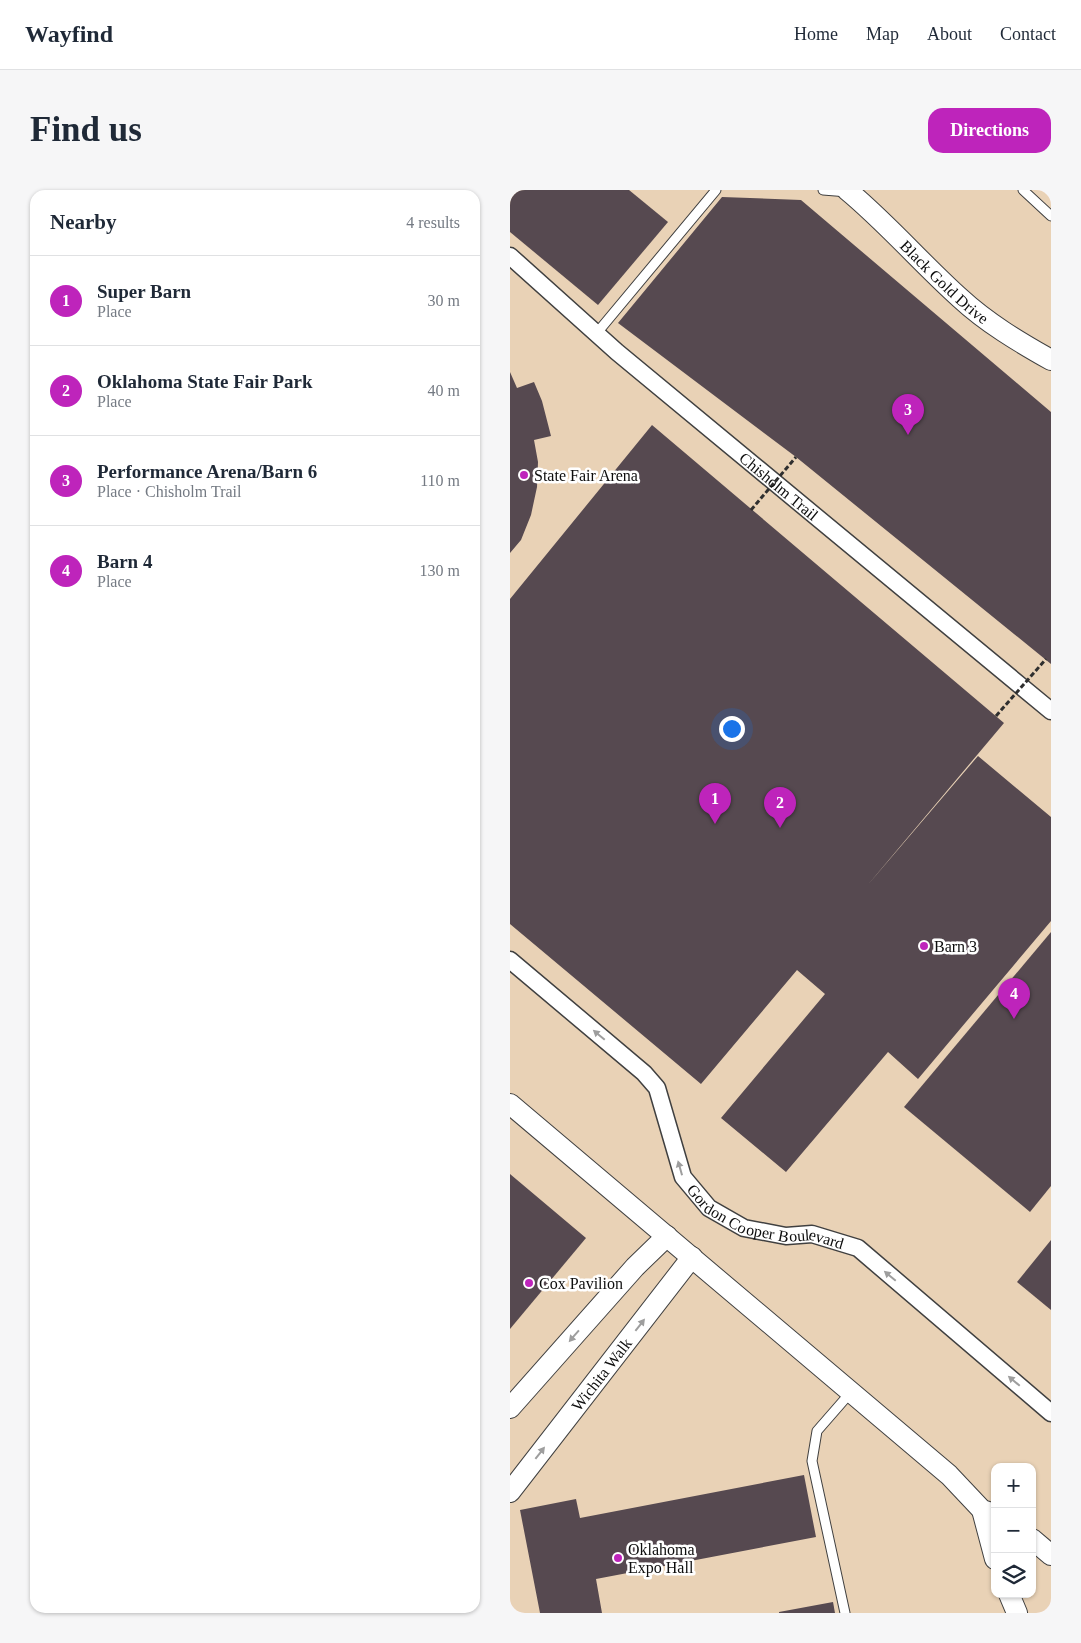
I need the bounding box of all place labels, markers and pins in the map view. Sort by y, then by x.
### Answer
pin: 3 [892,394,924,435]
place label: State Fair Arena [534,467,638,484]
marker: State Fair Arena [518,469,530,481]
pin: 1 [699,783,731,824]
pin: 2 [764,787,796,828]
place label: Barn 3 [934,938,977,955]
marker: Barn 3 [918,940,930,952]
pin: 4 [998,978,1030,1019]
place label: Cox Pavilion [539,1275,623,1292]
marker: Cox Pavilion [523,1277,535,1289]
place label: Oklahoma Expo Hall [628,1541,695,1577]
marker: Oklahoma Expo Hall [612,1552,624,1564]

